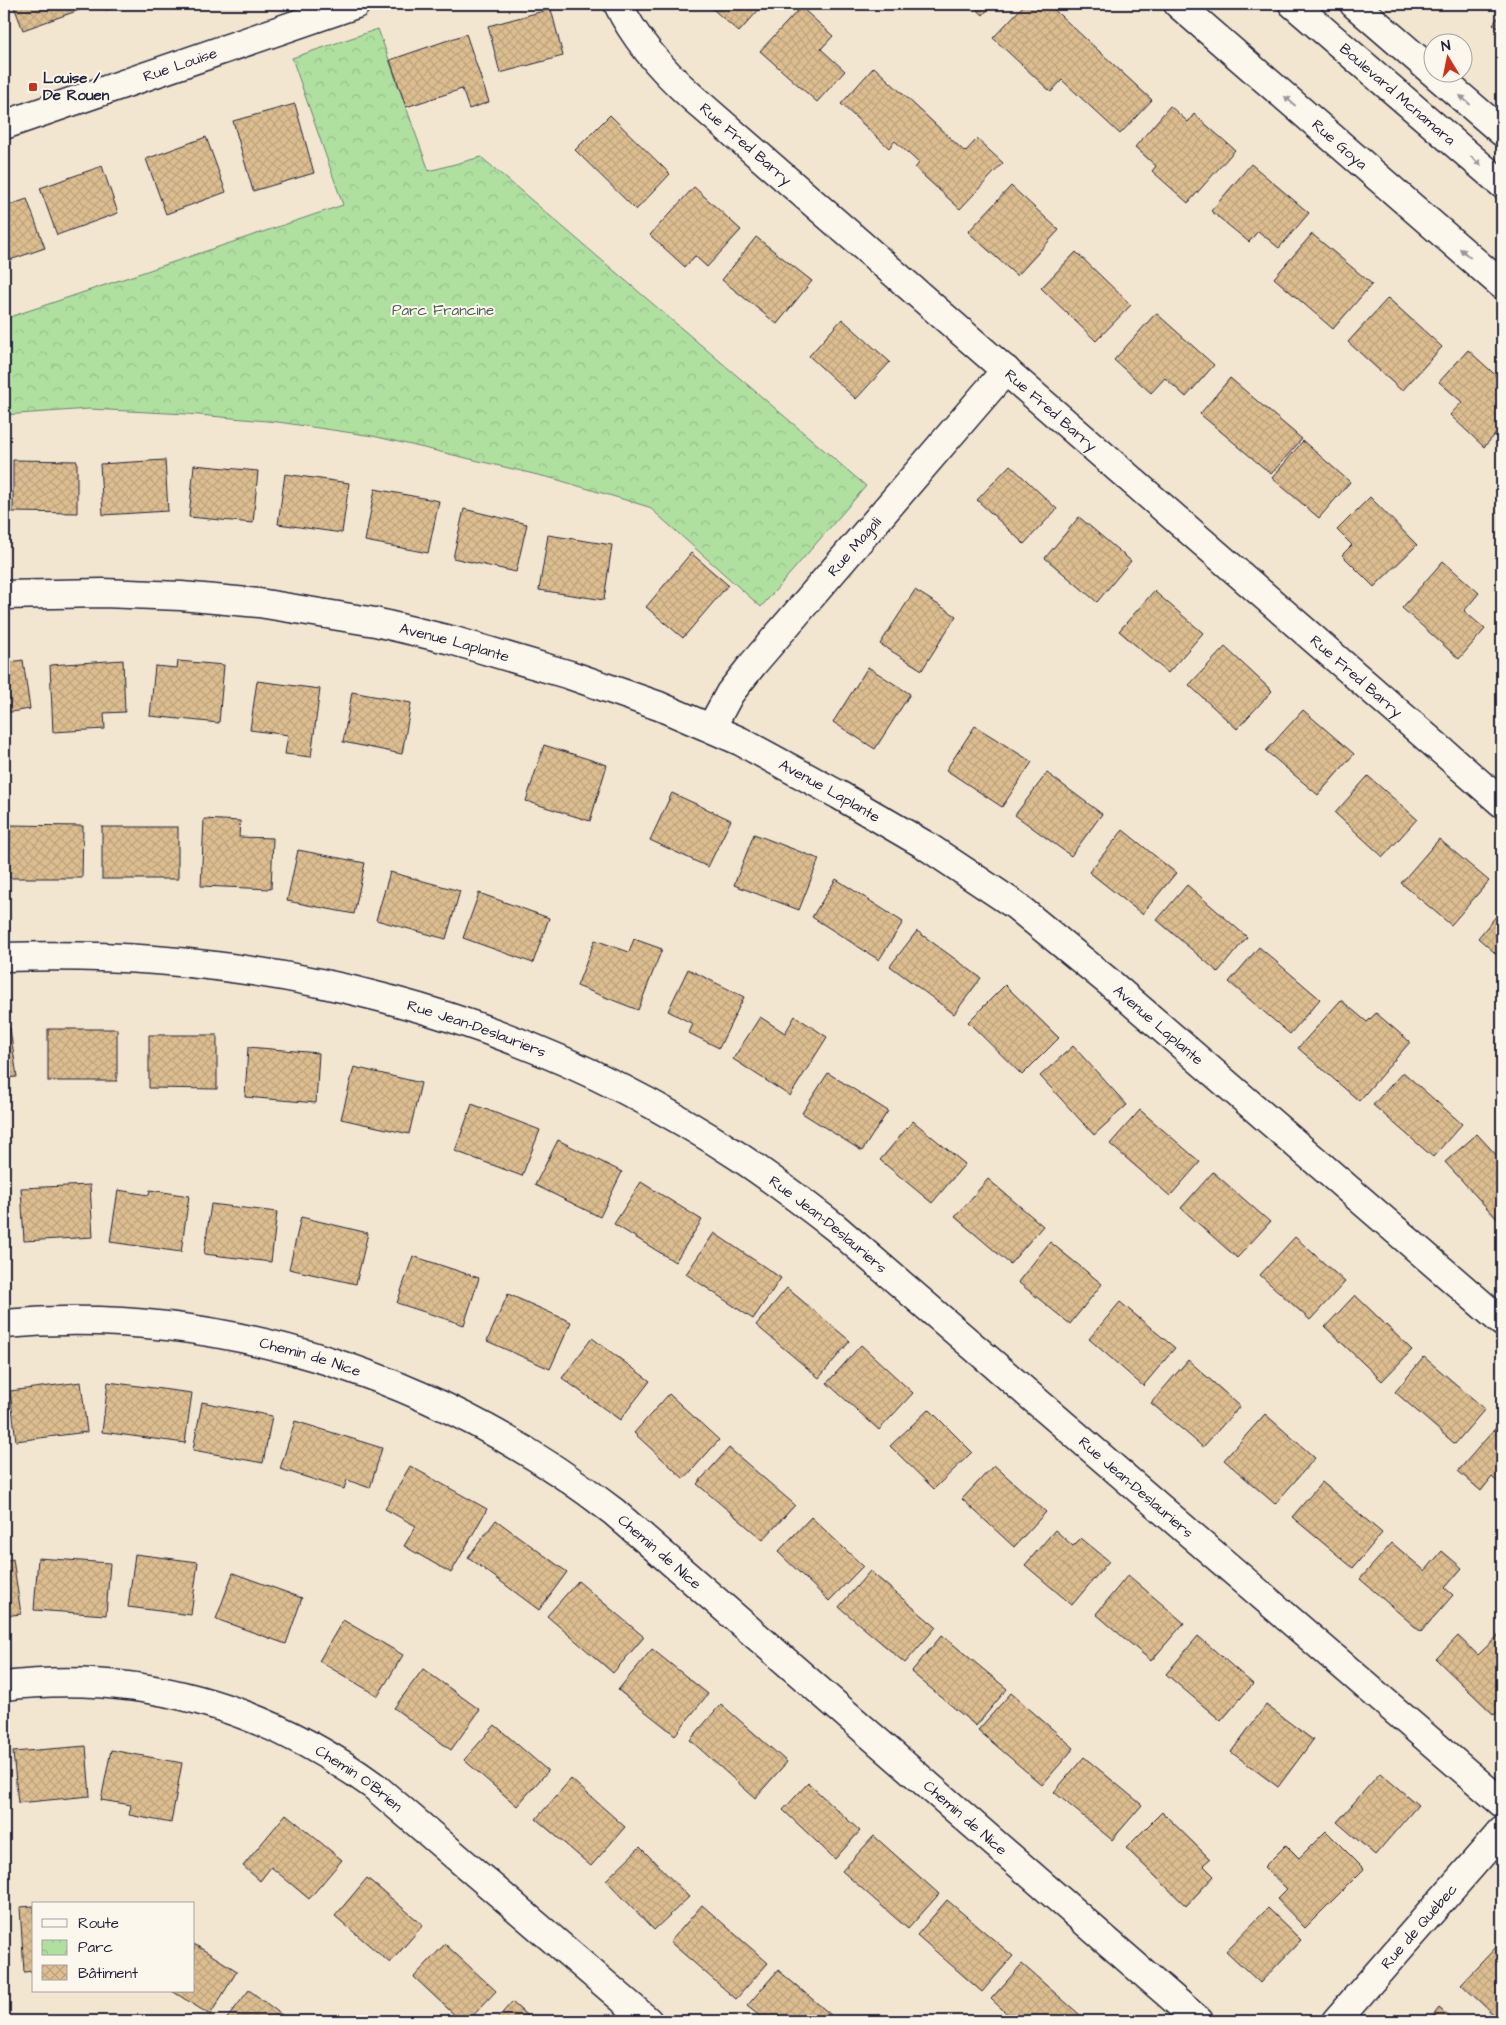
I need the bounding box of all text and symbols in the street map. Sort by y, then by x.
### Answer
north arrow [1424,32,1474,82]
text: N [1440,36,1452,57]
street label: Boulevard Mcnamara [1335,38,1460,150]
street label: Rue Louise [140,42,220,87]
place label: Louise / De Rouen [43,68,110,106]
marker: Louise / De Rouen [27,81,39,93]
one-way arrow [1460,94,1472,106]
one-way arrow [1283,95,1296,106]
street label: Rue Fred Barry [695,98,796,191]
street label: Rue Goya [1307,114,1372,174]
one-way arrow [1469,156,1482,167]
one-way arrow [1460,247,1472,259]
park label: Parc Francine [392,300,494,321]
street label: Rue Fred Barry [1000,364,1102,457]
street label: Rue Magali [823,512,886,581]
street label: Avenue Laplante [398,618,512,667]
street label: Rue Fred Barry [1306,630,1407,723]
street label: Avenue Laplante [775,754,884,827]
street label: Avenue Laplante [1109,980,1208,1070]
street label: Rue Jean-Deslauriers [405,995,550,1063]
street label: Rue Jean-Deslauriers [765,1170,892,1278]
street label: Chemin de Nice [257,1332,364,1382]
street label: Rue Jean-Deslauriers [1074,1432,1199,1543]
street label: Chemin de Nice [613,1509,706,1594]
street label: Chemin O'Brien [311,1740,408,1817]
street label: Chemin de Nice [919,1775,1012,1860]
street label: Rue de Québec [1376,1879,1462,1973]
legend [32,1902,195,1992]
text: Route [78,1913,119,1934]
text: Parc [78,1937,113,1958]
text: Bâtiment [78,1963,138,1984]

